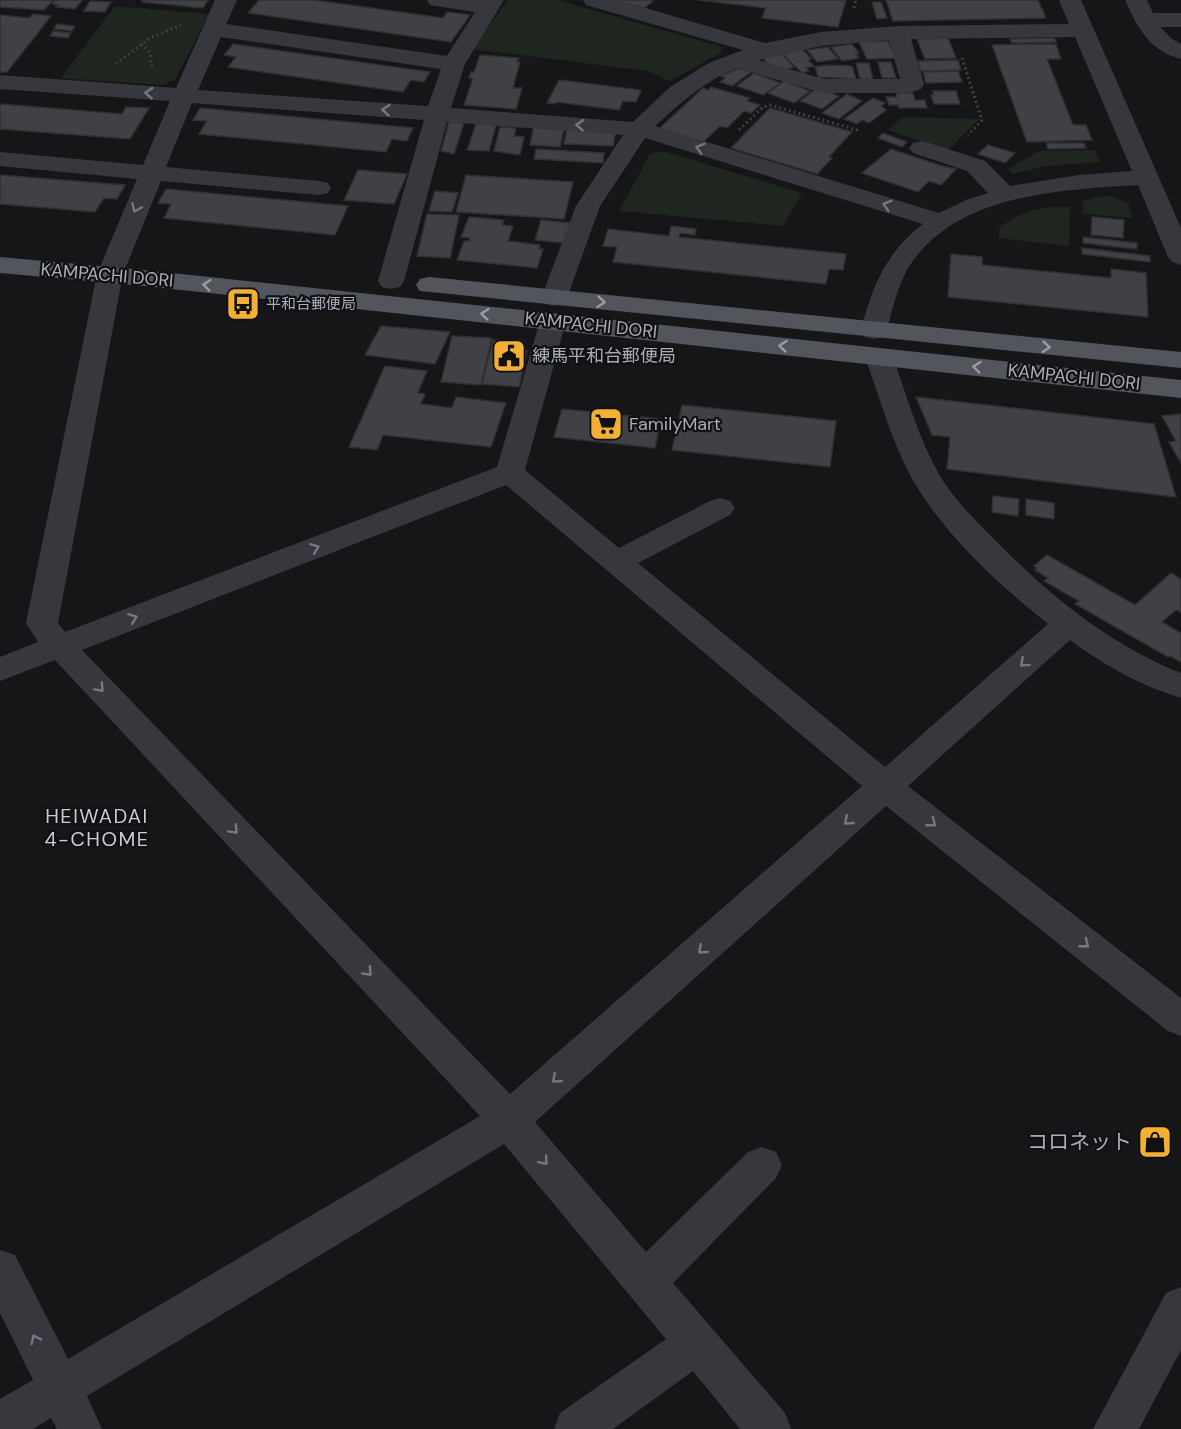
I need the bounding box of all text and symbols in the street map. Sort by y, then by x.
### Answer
one-way arrow [145,87,154,100]
one-way arrow [381,104,390,117]
one-way arrow [576,119,585,132]
one-way arrow [695,143,706,155]
one-way arrow [882,200,893,212]
one-way arrow [131,201,143,212]
street label: KAMPACHI DORI [40,257,174,293]
one-way arrow [202,279,212,291]
bus stop icon: 平和台郵便局 [225,286,261,322]
place label: 平和台郵便局 [266,294,356,314]
one-way arrow [597,296,606,308]
street label: KAMPACHI DORI [524,306,658,344]
one-way arrow [480,308,489,321]
public building icon: 練馬平和台郵便局 [491,338,527,374]
one-way arrow [778,340,787,353]
one-way arrow [1042,340,1051,353]
place label: 練馬平和台郵便局 [532,344,676,368]
street label: KAMPACHI DORI [1007,358,1141,396]
one-way arrow [972,361,981,374]
supermarket icon: FamilyMart [588,406,624,442]
place label: FamilyMart [629,412,721,436]
one-way arrow [309,543,320,555]
one-way arrow [127,613,138,625]
one-way arrow [1021,656,1031,667]
one-way arrow [93,682,104,692]
district label: HEIWADAI 4-CHOME [44,803,150,852]
one-way arrow [844,814,855,825]
one-way arrow [925,816,936,827]
one-way arrow [227,823,238,834]
one-way arrow [1078,937,1089,948]
one-way arrow [698,943,708,954]
one-way arrow [361,964,372,975]
one-way arrow [552,1072,562,1083]
shop icon: コロネット [1137,1124,1173,1160]
place label: コロネット [1027,1128,1132,1156]
one-way arrow [536,1154,547,1165]
one-way arrow [30,1334,42,1345]

